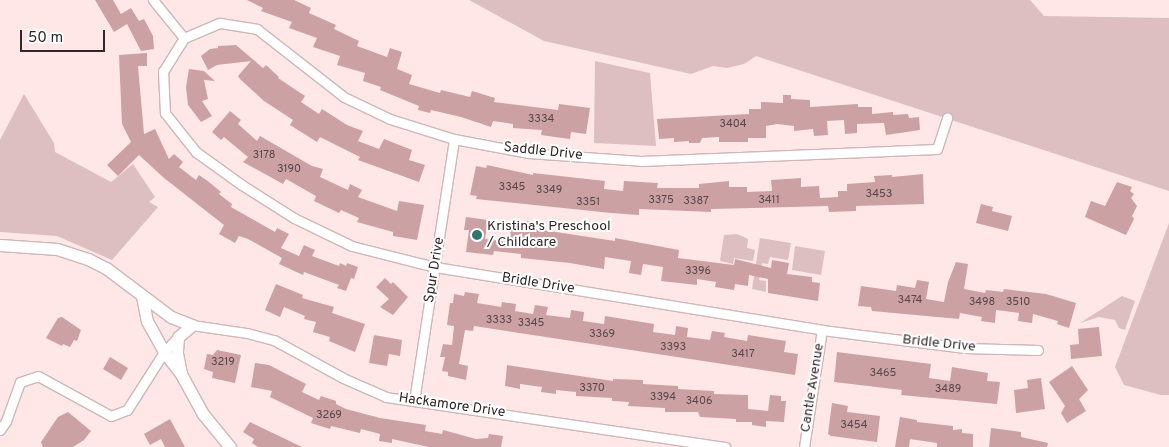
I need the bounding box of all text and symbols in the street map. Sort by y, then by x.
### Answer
scale bar [22,20,108,52]
text: 50 m [28,29,63,48]
house number: 3334 [528,112,554,126]
house number: 3404 [719,117,747,131]
street label: Saddle Drive [503,139,583,165]
house number: 3178 [253,148,275,162]
house number: 3190 [277,162,301,176]
house number: 3345 [499,180,525,194]
house number: 3349 [536,183,562,197]
house number: 3453 [866,187,892,201]
house number: 3375 [648,193,674,207]
house number: 3411 [758,193,780,207]
house number: 3387 [683,194,709,208]
house number: 3351 [576,195,600,209]
place label: Kristina's Preschool / Childcare [487,219,611,252]
marker: Kristina's Preschool / Childcare [471,229,483,241]
street label: Spur Drive [422,236,448,304]
house number: 3396 [685,264,711,278]
street label: Bridle Drive [500,270,576,298]
house number: 3474 [898,293,922,307]
house number: 3498 [969,295,995,309]
house number: 3510 [1006,295,1030,309]
house number: 3333 [486,313,512,327]
house number: 3345 [518,316,544,330]
house number: 3369 [589,327,615,341]
street label: Bridle Drive [901,332,977,356]
house number: 3393 [660,340,686,354]
street label: Cantle Avenue [798,342,828,434]
house number: 3417 [731,347,755,361]
house number: 3219 [211,355,235,369]
house number: 3465 [870,366,896,380]
house number: 3370 [579,381,605,395]
house number: 3489 [935,382,961,396]
street label: Hackamore Drive [398,390,506,422]
house number: 3394 [650,390,676,404]
house number: 3406 [685,394,713,408]
house number: 3269 [316,408,342,422]
house number: 3454 [840,418,868,432]

